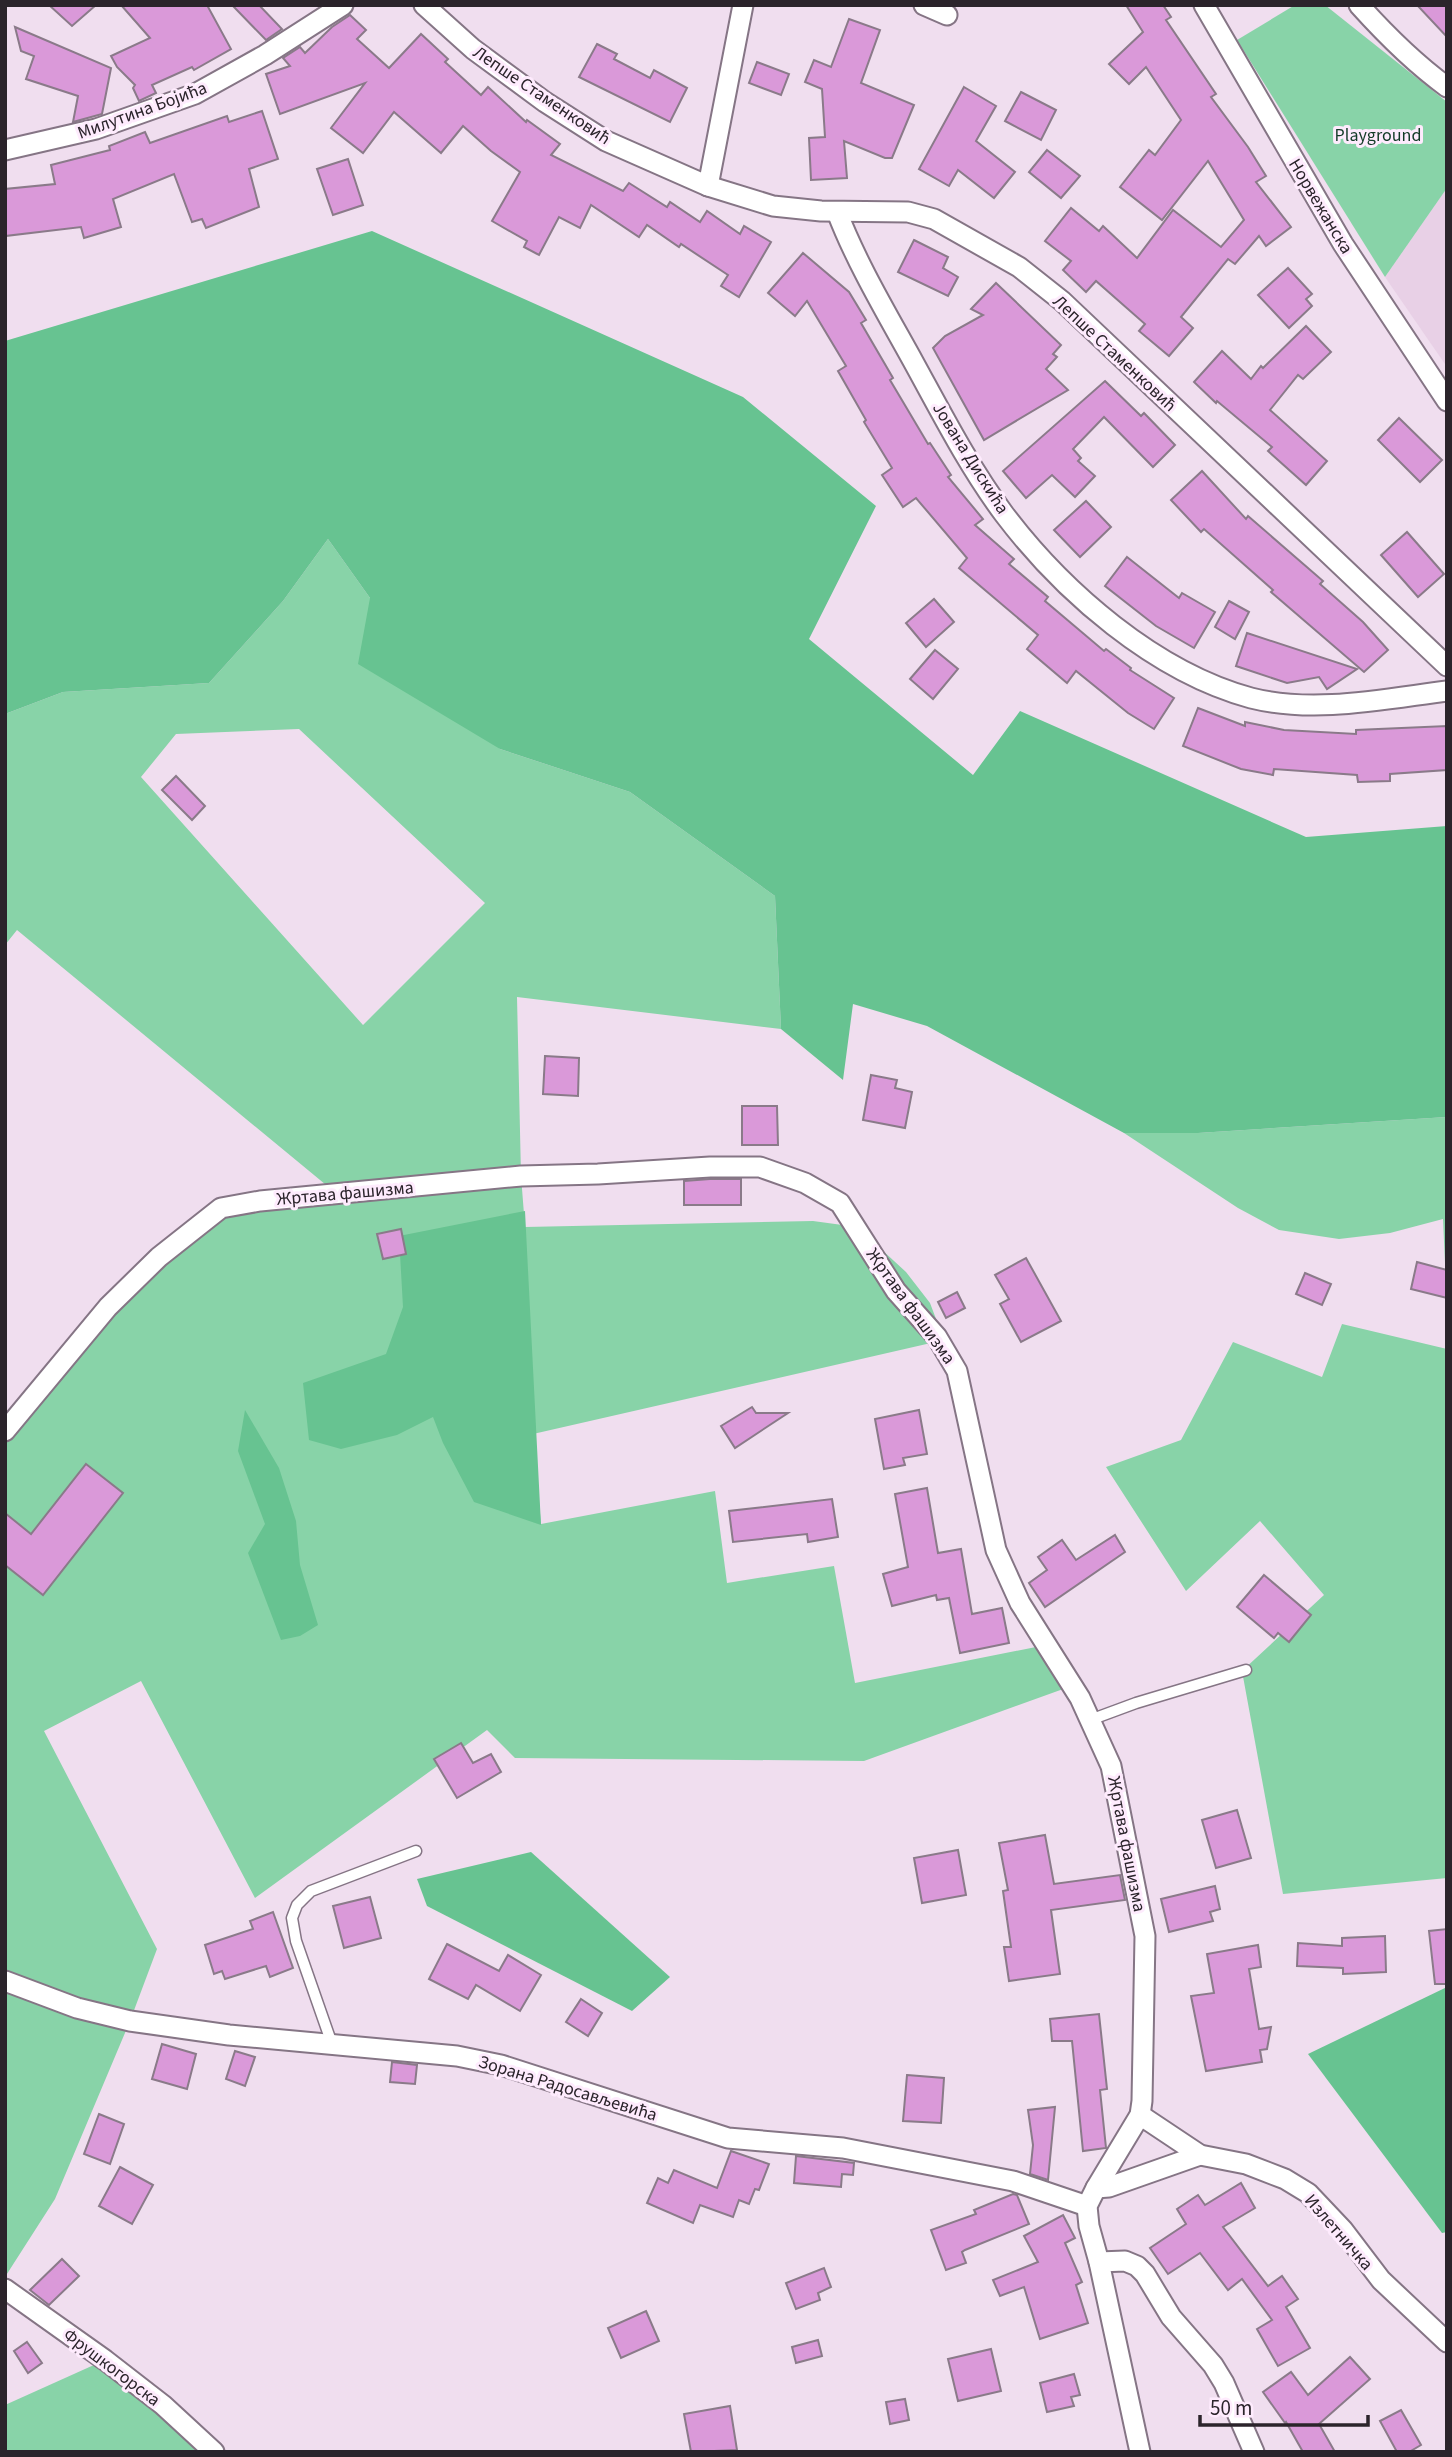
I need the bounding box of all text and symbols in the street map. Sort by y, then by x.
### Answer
street label: Лепше Стаменковић [468,40,615,151]
street label: Милутина Бојића [74,75,210,145]
park label: Playground [1335,123,1421,148]
street label: Норвежанска [1282,154,1359,259]
street label: Лепше Стаменковић [1047,289,1182,417]
street label: Јована Дискића [926,398,1015,519]
street label: Жртава фашизма [275,1175,415,1212]
street label: Жртава фашизма [860,1243,961,1369]
street label: Жртава фашизма [1101,1774,1152,1914]
street label: Зорана Радосављевића [475,2049,660,2128]
street label: Излетничка [1298,2189,1379,2276]
street label: Фрушкогорска [58,2323,165,2412]
scale bar [1200,2384,1368,2428]
text: 50 m [1210,2393,1252,2423]

